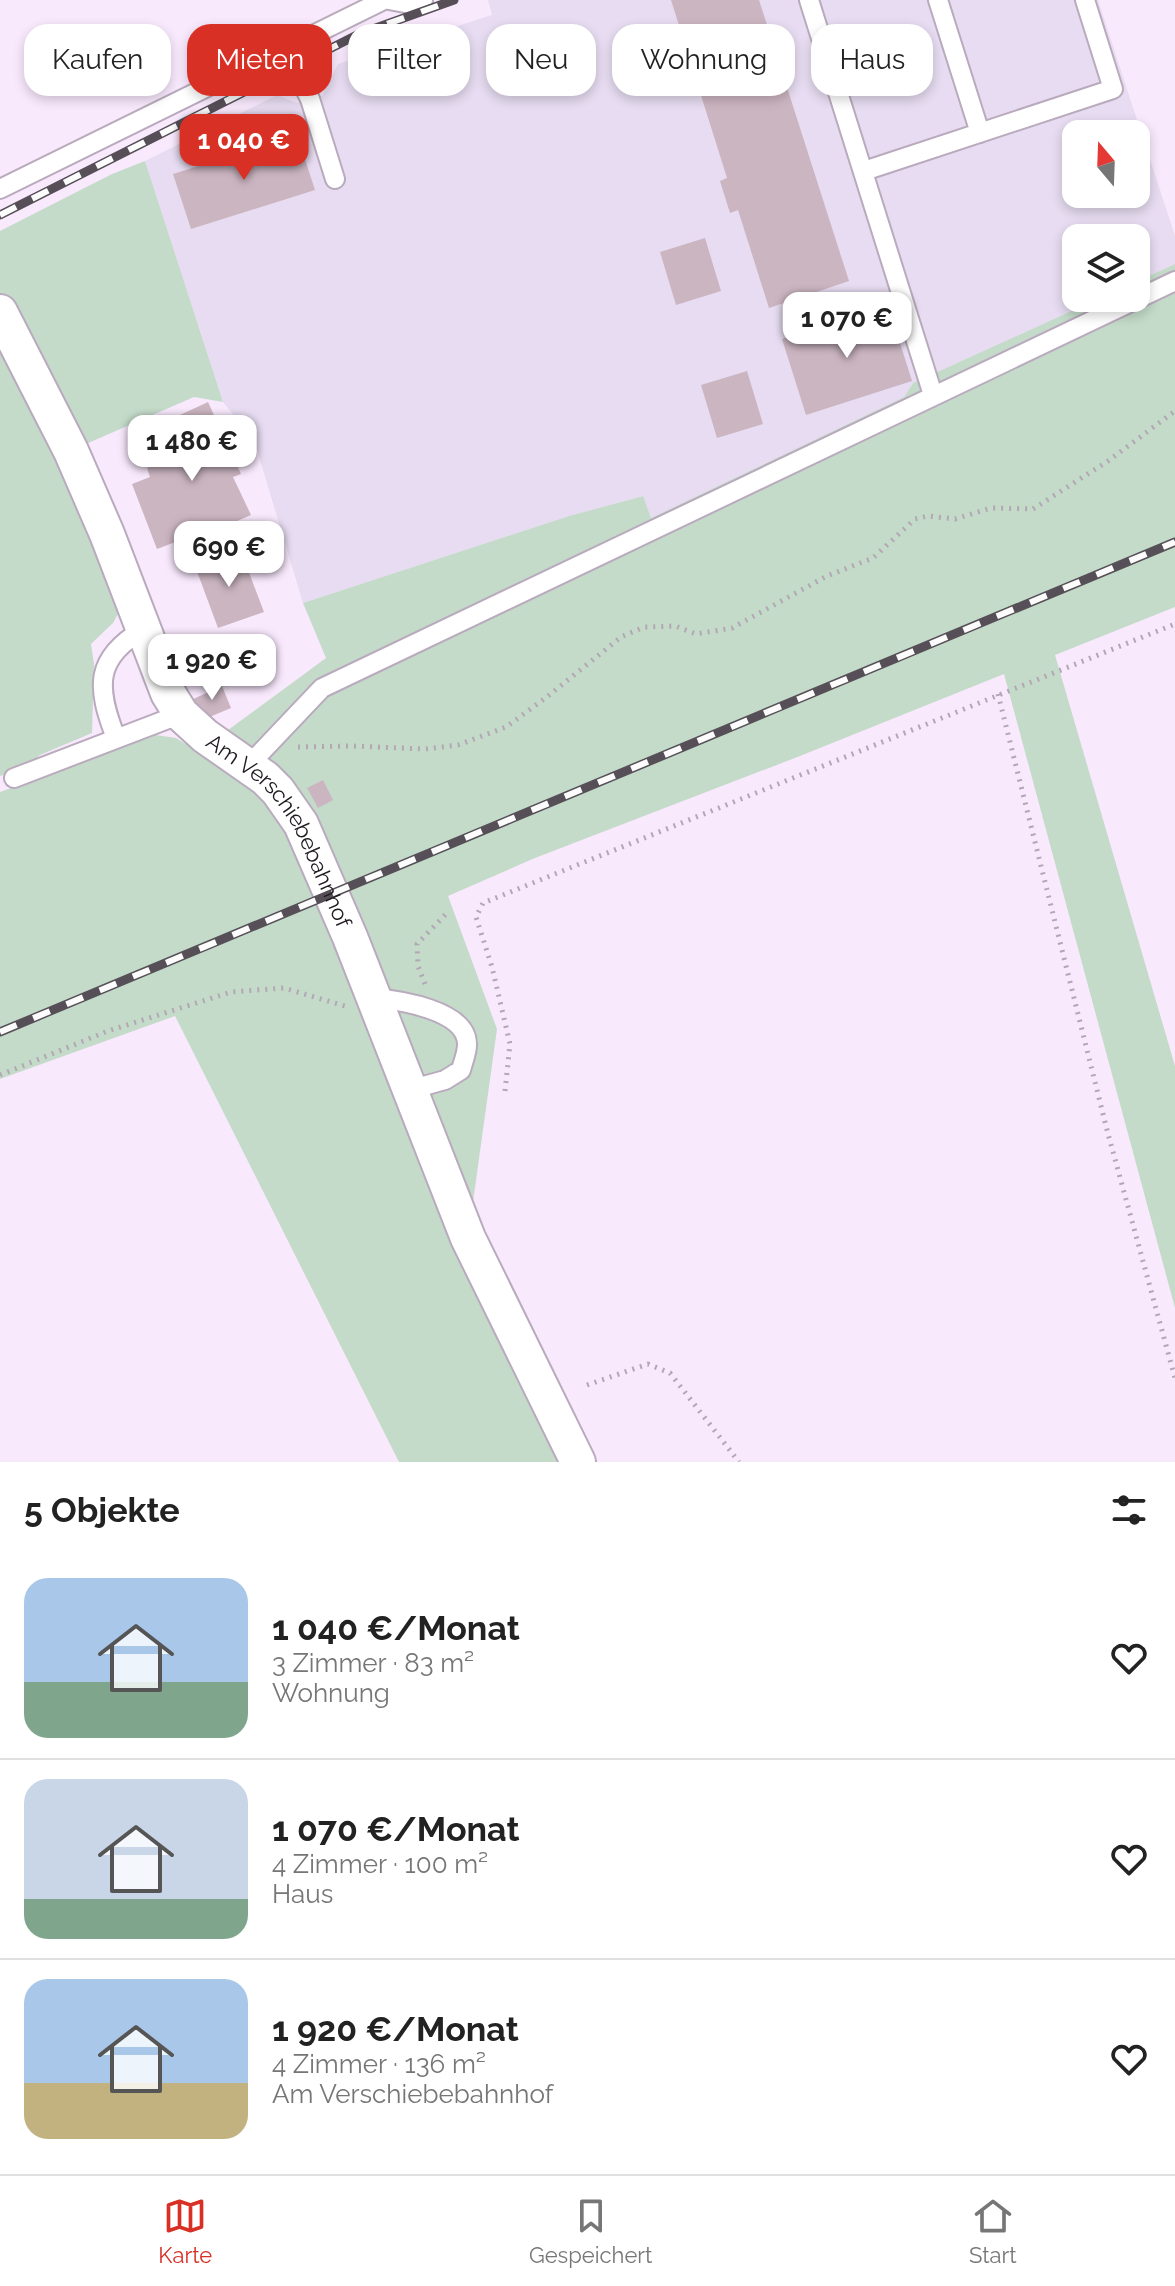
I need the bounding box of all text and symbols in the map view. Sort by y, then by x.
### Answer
chip: Kaufen [24,24,171,96]
chip: Mieten [187,24,332,96]
chip: Filter [348,24,470,96]
chip: Neu [486,24,596,96]
chip: Wohnung [612,24,795,96]
chip: Haus [811,24,933,96]
pin: 1 040 € [170,114,318,182]
north arrow [1062,120,1150,208]
map controls [1062,120,1150,312]
text: 1 040 € [198,125,290,155]
button: layers [1062,224,1150,312]
pin: 1 070 € [773,292,921,360]
text: 1 070 € [801,303,893,333]
pin: 1 480 € [118,415,266,483]
text: 1 480 € [146,426,238,456]
pin: 690 € [173,521,285,589]
text: 690 € [192,532,266,562]
pin: 1 920 € [138,634,286,702]
text: 1 920 € [166,645,258,675]
street label: Am Verschiebebahnhof [202,728,357,932]
icon: filters [1107,1488,1151,1532]
text: 5 Objekte [24,1490,180,1530]
text: 1 040 €/Monat [272,1608,520,1648]
icon: home [88,1610,184,1706]
icon: heart [1107,1636,1151,1680]
text: 3 Zimmer · 83 m² [272,1648,474,1678]
text: Wohnung [272,1678,390,1708]
text: 1 070 €/Monat [272,1809,519,1849]
icon: home [88,1811,184,1907]
icon: heart [1107,1837,1151,1881]
text: 4 Zimmer · 100 m² [272,1849,488,1879]
text: Haus [272,1879,333,1909]
text: 1 920 €/Monat [272,2009,519,2049]
icon: home [88,2011,184,2107]
icon: heart [1107,2037,1151,2081]
text: 4 Zimmer · 136 m² [272,2049,486,2079]
text: Am Verschiebebahnhof [272,2079,553,2109]
tab: Karte [158,2194,212,2268]
tab: Gespeichert [529,2194,652,2268]
tab: Start [969,2194,1017,2268]

